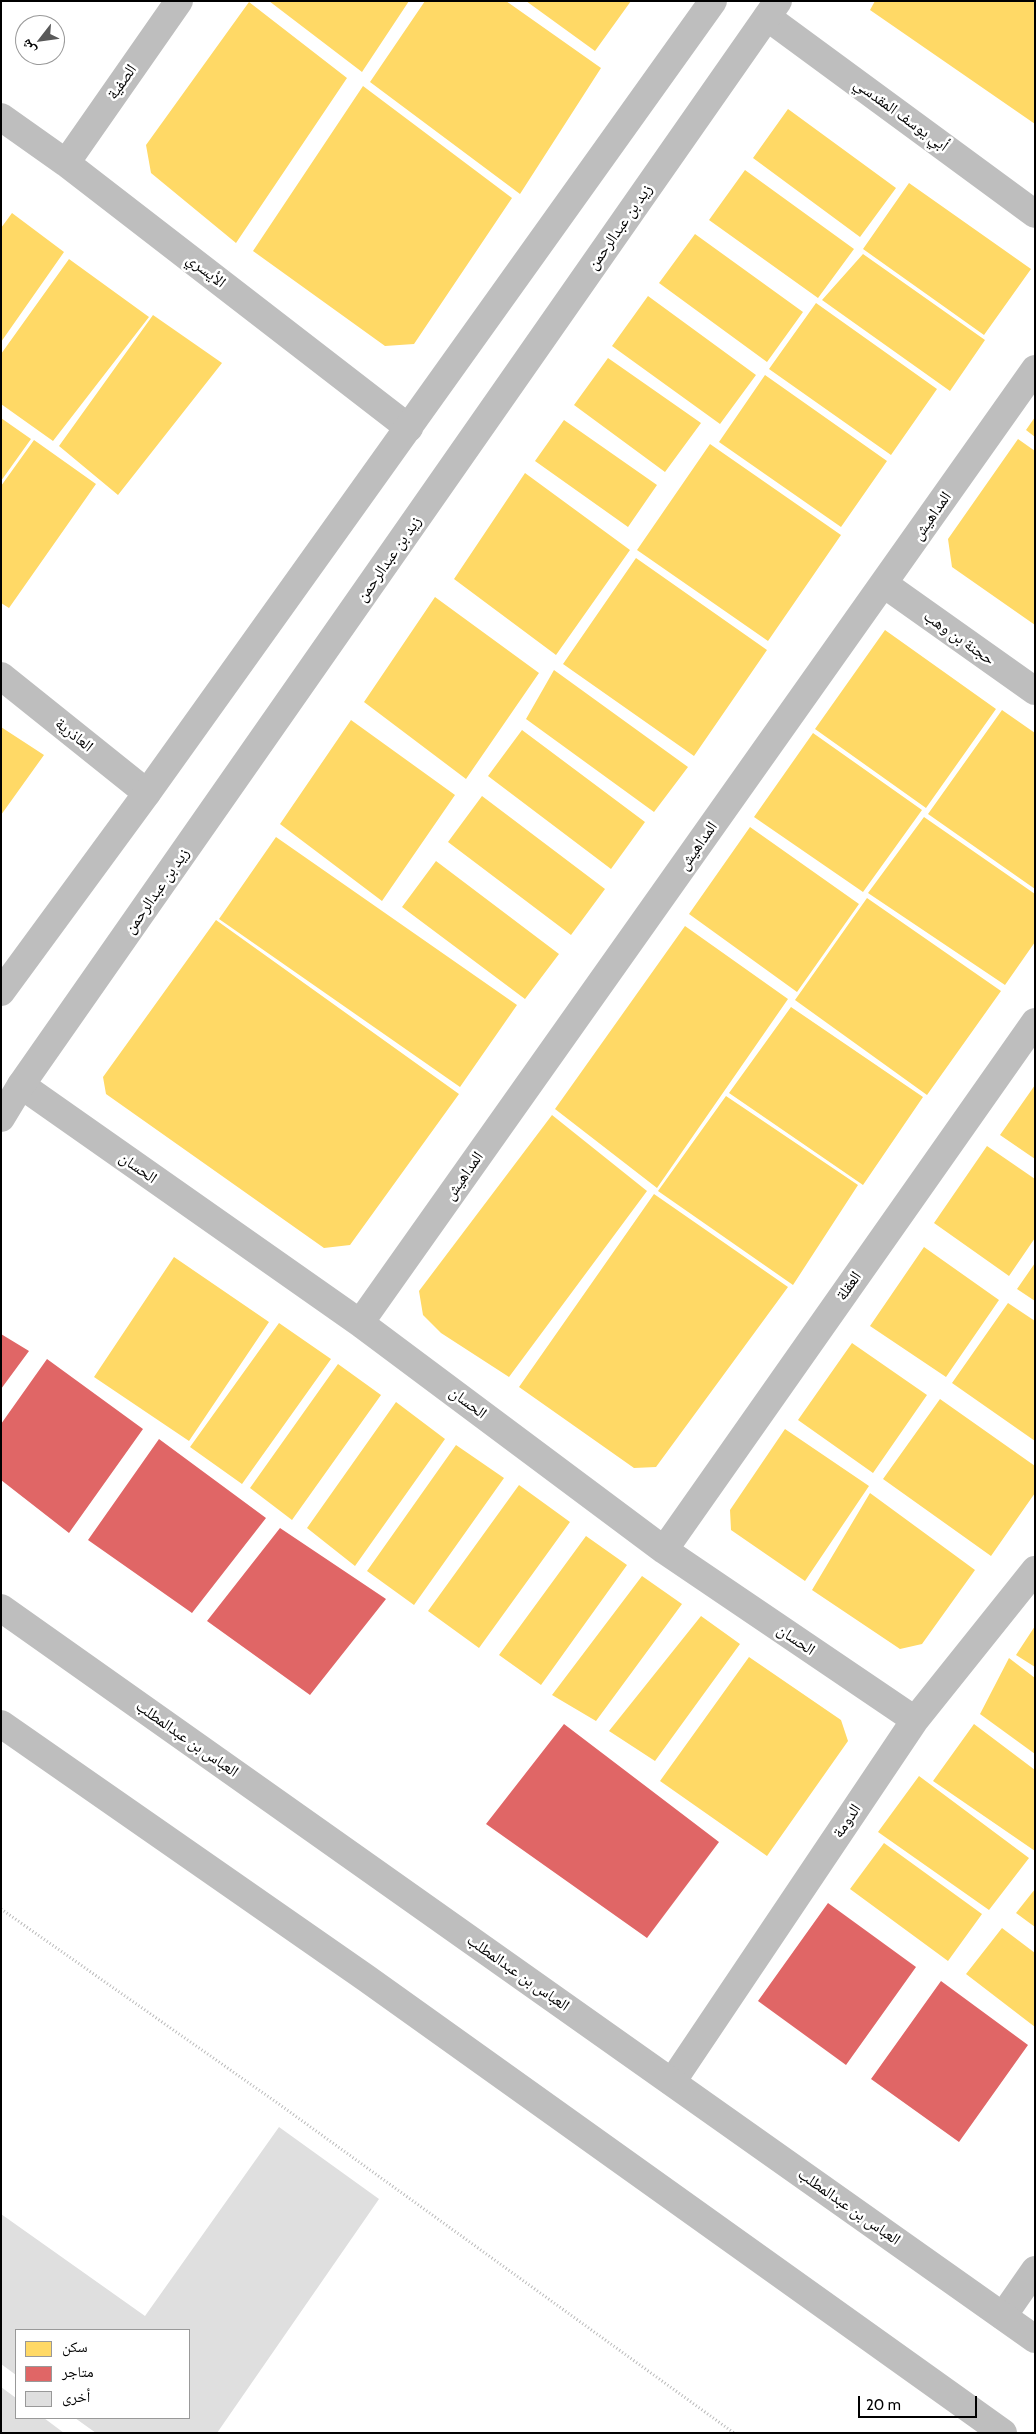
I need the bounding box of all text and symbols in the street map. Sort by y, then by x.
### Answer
north arrow [15,15,65,65]
text: ش [16,36,39,58]
street label: الصفية [103,61,141,103]
street label: أبي يوسف المقدسي [850,74,952,156]
street label: زيد بن عبدالرحمن [583,180,657,274]
street label: الأيسري [183,250,229,292]
street label: المداهيش [908,488,956,544]
street label: زيد بن عبدالرحمن [352,512,426,606]
street label: حجنة بن وهب [920,607,998,669]
street label: العاذرية [51,714,97,756]
street label: المداهيش [674,818,722,874]
street label: زيد بن عبدالرحمن [120,844,194,938]
street label: الحسان [115,1148,161,1188]
street label: المداهيش [440,1148,488,1204]
street label: العقلة [832,1268,866,1304]
street label: الحسان [445,1383,491,1423]
street label: الحسان [773,1620,819,1660]
street label: العباس بن عبدالمطلب [132,1696,242,1782]
street label: الدومة [829,1800,865,1842]
street label: العباس بن عبدالمطلب [463,1930,573,2016]
street label: العباس بن عبدالمطلب [794,2164,904,2250]
legend [15,2329,190,2419]
text: سكن [62,2338,88,2356]
text: متاجر [62,2363,94,2381]
scale bar [861,2386,980,2418]
text: أخرى [62,2388,90,2406]
text: 20 m [866,2396,901,2414]

